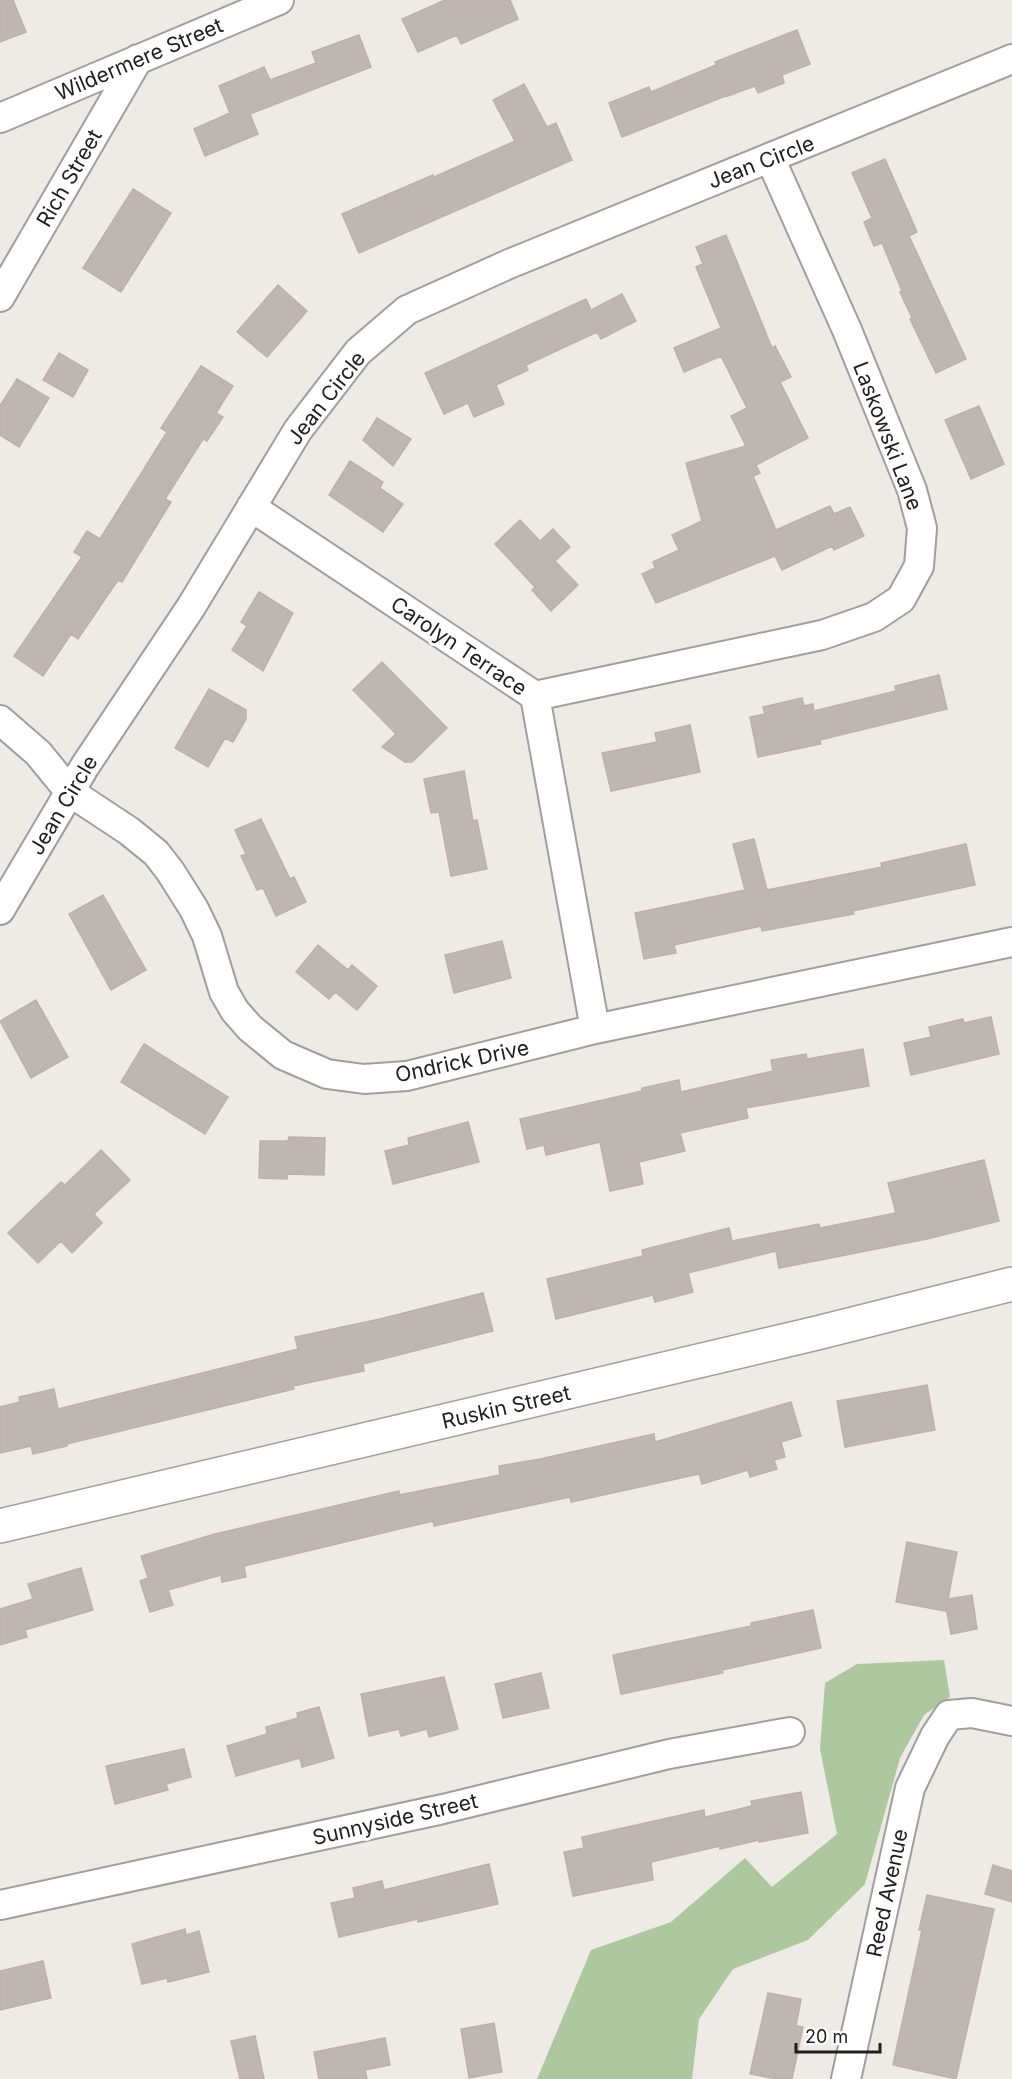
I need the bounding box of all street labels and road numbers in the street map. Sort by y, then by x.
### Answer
street label: Wildermere Street [51,12,227,106]
street label: Rich Street [31,125,107,231]
street label: Jean Circle [704,130,818,194]
street label: Jean Circle [282,346,370,450]
street label: Laskowski Lane [848,358,928,514]
street label: Carolyn Terrace [386,591,532,701]
street label: Jean Circle [23,751,103,859]
street label: Ondrick Drive [393,1035,531,1087]
street label: Ruskin Street [439,1380,573,1434]
street label: Sunnyside Street [310,1788,480,1850]
street label: Reed Avenue [861,1827,913,1959]

